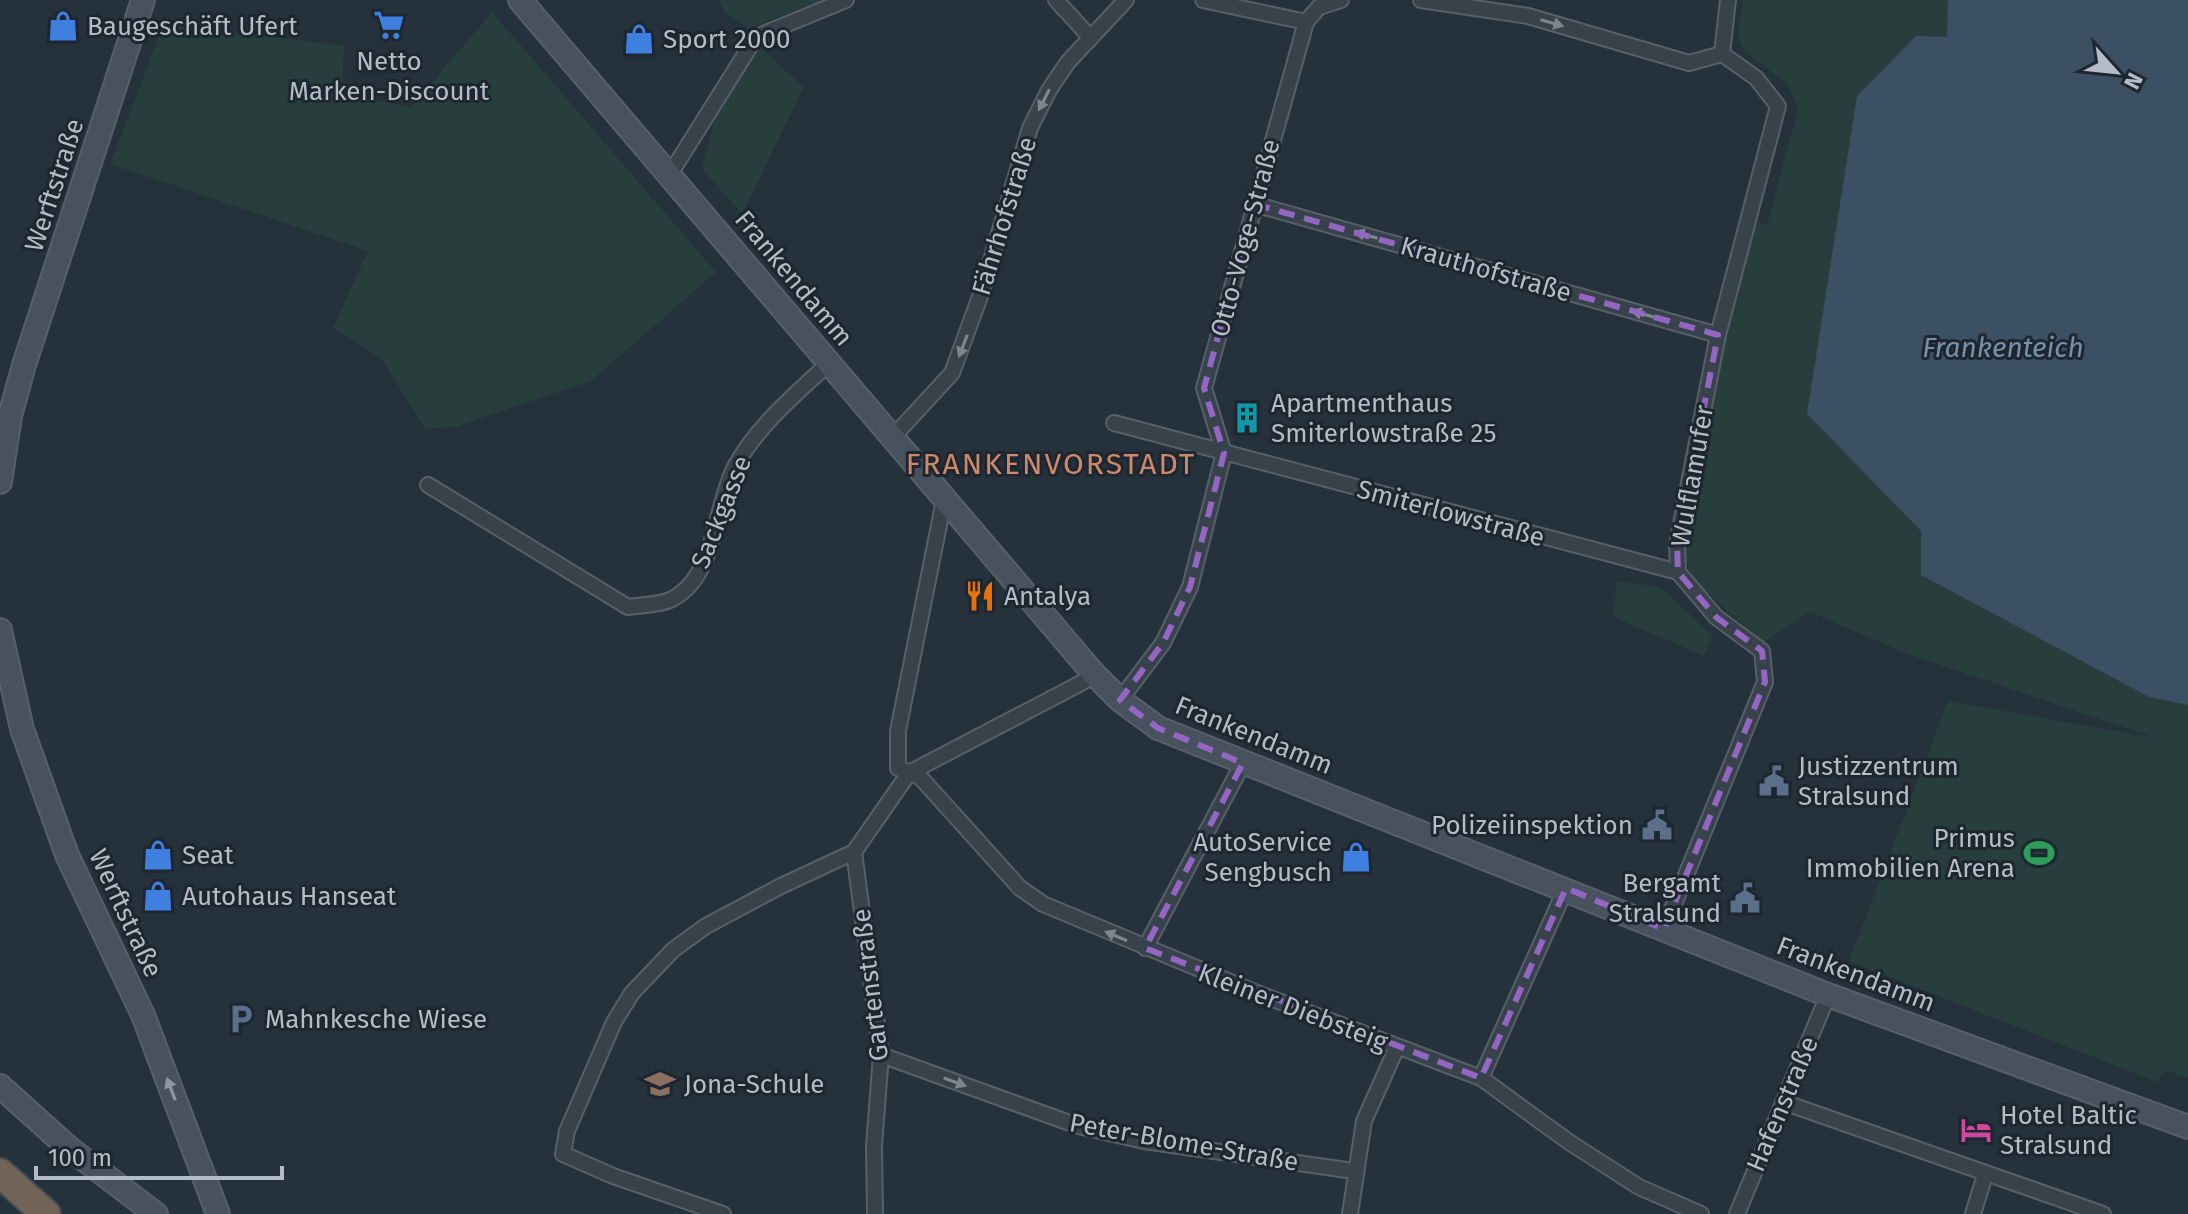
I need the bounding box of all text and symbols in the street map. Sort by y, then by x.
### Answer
supermarket icon: Netto Marken-Discount [372,8,406,42]
shop icon: Baugeschäft Ufert [46,9,80,43]
place label: Baugeschäft Ufert [87,11,298,42]
one-way arrow [1541,17,1565,30]
shop icon: Sport 2000 [622,22,656,56]
place label: Sport 2000 [663,24,791,55]
north arrow [2076,32,2156,112]
place label: Netto Marken-Discount [289,46,490,107]
text: N [2118,68,2149,93]
one-way arrow [1038,88,1051,111]
street label: Werftstraße [18,115,91,256]
street label: Fährhofstraße [966,133,1043,299]
street label: Otto-Voge-Straße [1204,136,1287,340]
street label: Frankendamm [728,204,859,352]
one-way arrow [1353,228,1377,241]
street label: Krauthofstraße [1397,230,1575,309]
one-way arrow [1630,307,1654,320]
water label: Frankenteich [1922,331,2084,364]
one-way arrow [956,334,969,358]
place label: Apartmenthaus Smiterlowstraße 25 [1271,388,1496,449]
building icon: Apartmenthaus Smiterlowstraße 25 [1230,401,1264,435]
street label: Wulflamufer [1665,403,1720,549]
district label: FRANKENVORSTADT [906,446,1196,482]
street label: Sackgasse [685,451,758,573]
street label: Smiterlowstraße [1354,474,1548,553]
restaurant icon: Antalya [963,579,997,613]
place label: Antalya [1004,581,1091,612]
street label: Frankendamm [1171,690,1337,781]
place label: Justizzentrum Stralsund [1798,751,1959,812]
public building icon: Justizzentrum Stralsund [1757,764,1791,798]
public building icon: Polizeiinspektion [1640,808,1674,842]
place label: Polizeiinspektion [1431,810,1633,841]
place label: Primus Immobilien Arena [1806,823,2015,884]
place label: AutoService Sengbusch [1193,827,1332,888]
sports icon: Primus Immobilien Arena [2022,836,2056,870]
shop icon: Seat [141,838,175,872]
place label: Seat [182,840,234,871]
shop icon: AutoService Sengbusch [1339,840,1373,874]
street label: Werftstraße [82,844,169,982]
place label: Bergamt Stralsund [1609,868,1722,929]
shop icon: Autohaus Hanseat [141,879,175,913]
place label: Autohaus Hanseat [182,881,397,912]
public building icon: Bergamt Stralsund [1728,881,1762,915]
street label: Gartenstraße [846,907,895,1063]
one-way arrow [1104,929,1128,942]
street label: Frankendamm [1772,930,1939,1019]
street label: Kleiner Diebsteig [1194,957,1392,1058]
parking icon: Mahnkesche Wiese [224,1002,258,1036]
place label: Mahnkesche Wiese [265,1004,487,1035]
street label: Hafenstraße [1740,1032,1825,1177]
school or university icon: Jona-Schule [643,1067,677,1101]
place label: Jona-Schule [684,1069,824,1100]
one-way arrow [164,1076,177,1100]
one-way arrow [943,1076,967,1088]
place label: Hotel Baltic Stralsund [2000,1100,2137,1161]
street label: Peter-Blome-Straße [1067,1107,1301,1178]
hotel icon: Hotel Baltic Stralsund [1959,1113,1993,1147]
scale bar [36,1130,282,1180]
text: 100 m [48,1144,112,1172]

